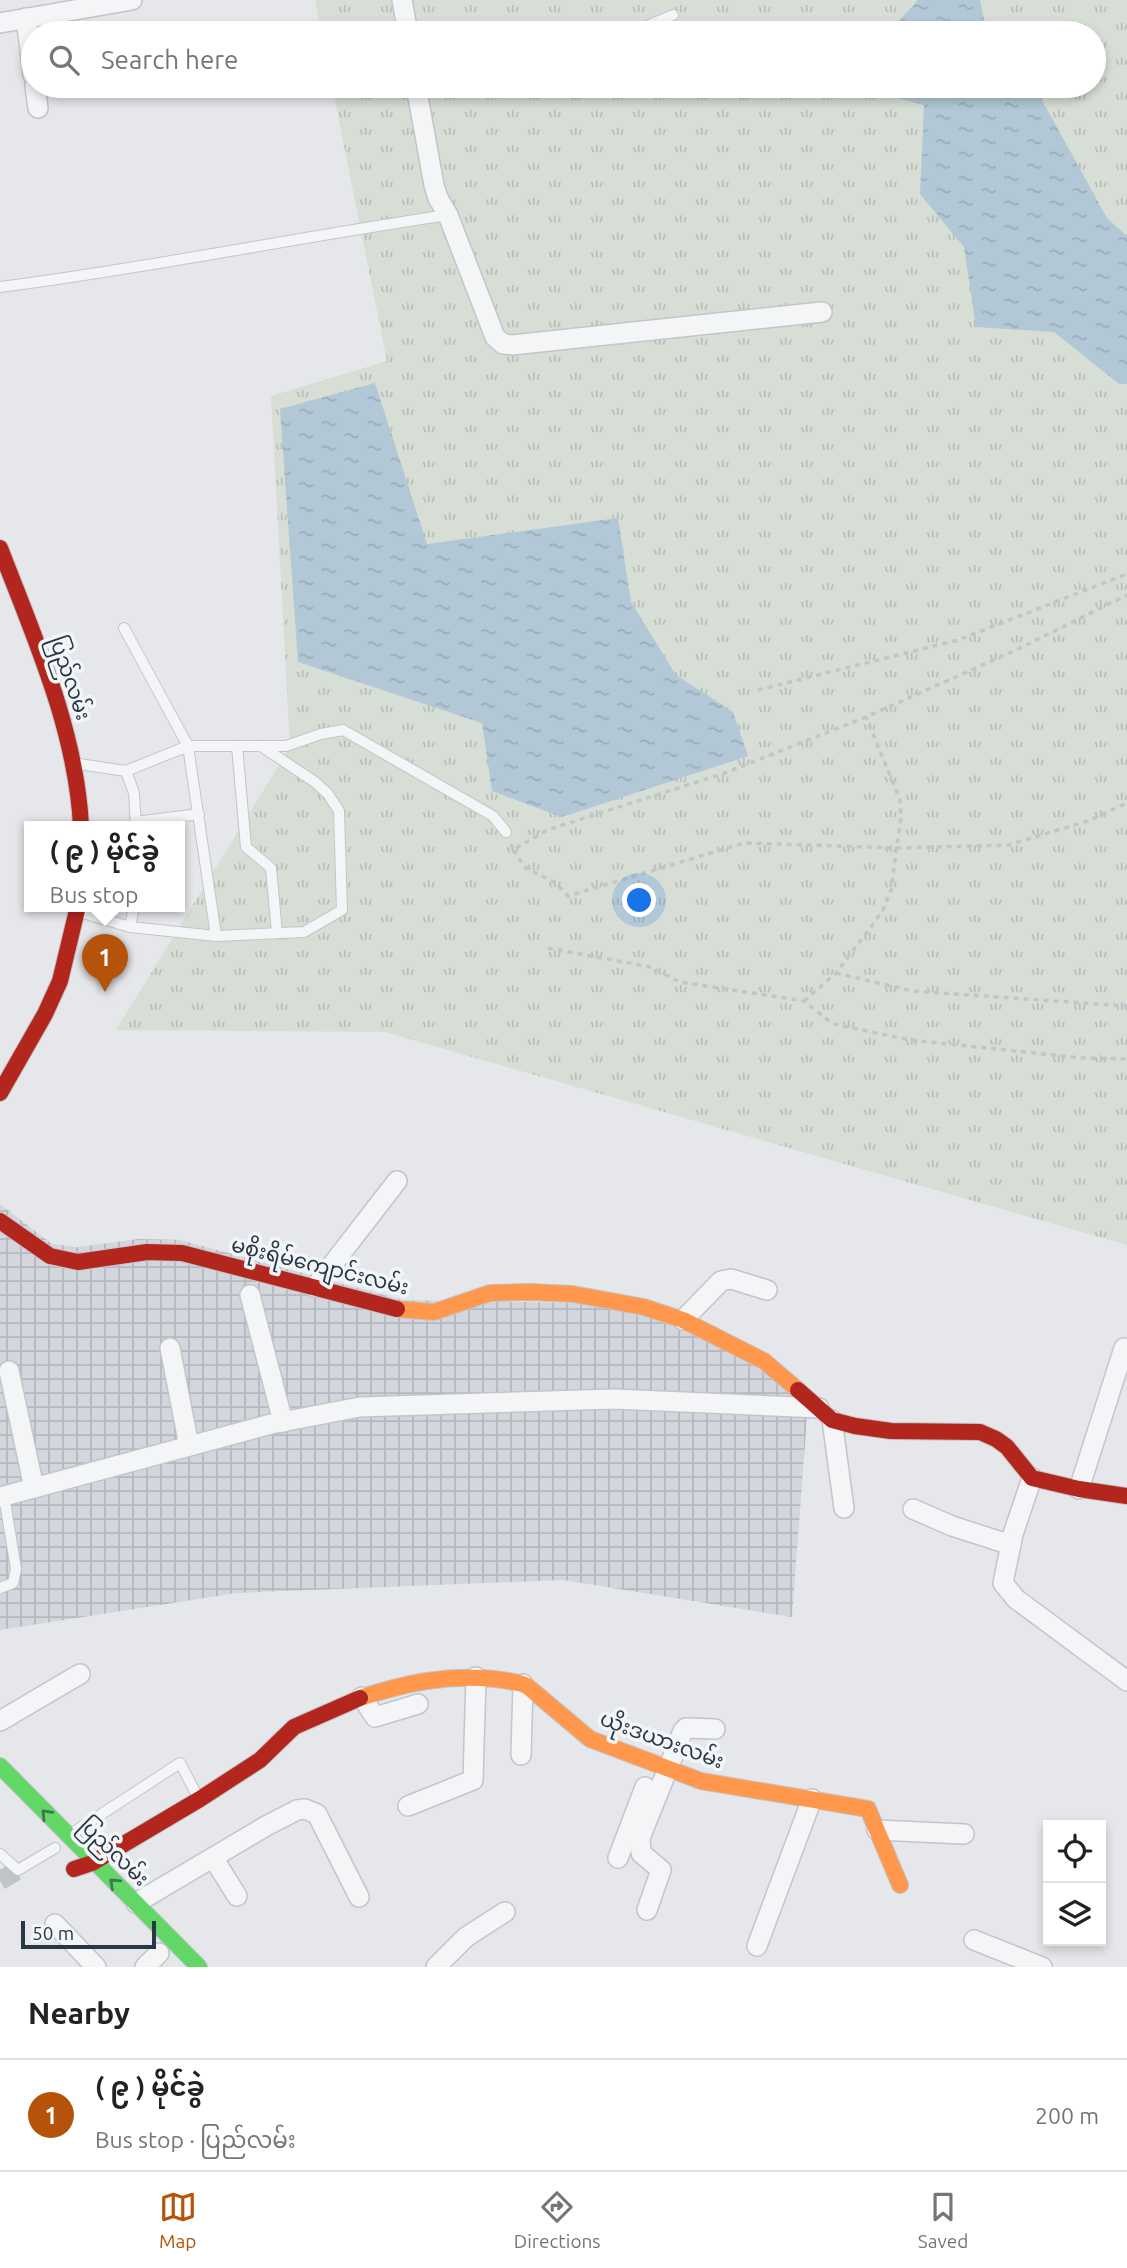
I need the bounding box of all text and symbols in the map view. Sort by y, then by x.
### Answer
search box [21,21,1106,98]
icon: search [45,41,83,79]
text: Search here [101,45,238,74]
street label: ပြည်လမ်း [40,631,99,725]
popup [24,821,185,912]
text: ( ၉ ) မိုင်ခွဲ [50,836,159,865]
text: Bus stop [50,882,138,907]
your location [622,883,656,917]
pin: 1 [82,934,128,992]
street label: မစိုးရိမ်ကျောင်းလမ်း [227,1228,412,1305]
street label: ယိုးဒယားလမ်း [595,1703,729,1778]
one-way arrow [42,1809,55,1822]
street label: ပြည်လမ်း [71,1810,157,1895]
map controls [1043,1820,1106,1946]
button: locate [1043,1820,1106,1883]
one-way arrow [109,1878,122,1891]
button: layers [1043,1883,1106,1946]
scale bar [21,1918,156,1950]
text: 50 m [32,1922,74,1944]
text: Nearby [28,1996,130,2030]
text: ( ၉ ) မိုင်ခွဲ [95,2072,205,2101]
text: 1 [45,2103,57,2128]
text: 200 m [1035,2103,1099,2128]
text: Bus stop · ပြည်လမ်း [95,2127,296,2152]
tab: Map [159,2188,197,2252]
tab: Directions [514,2188,601,2252]
tab: Saved [918,2188,968,2252]

